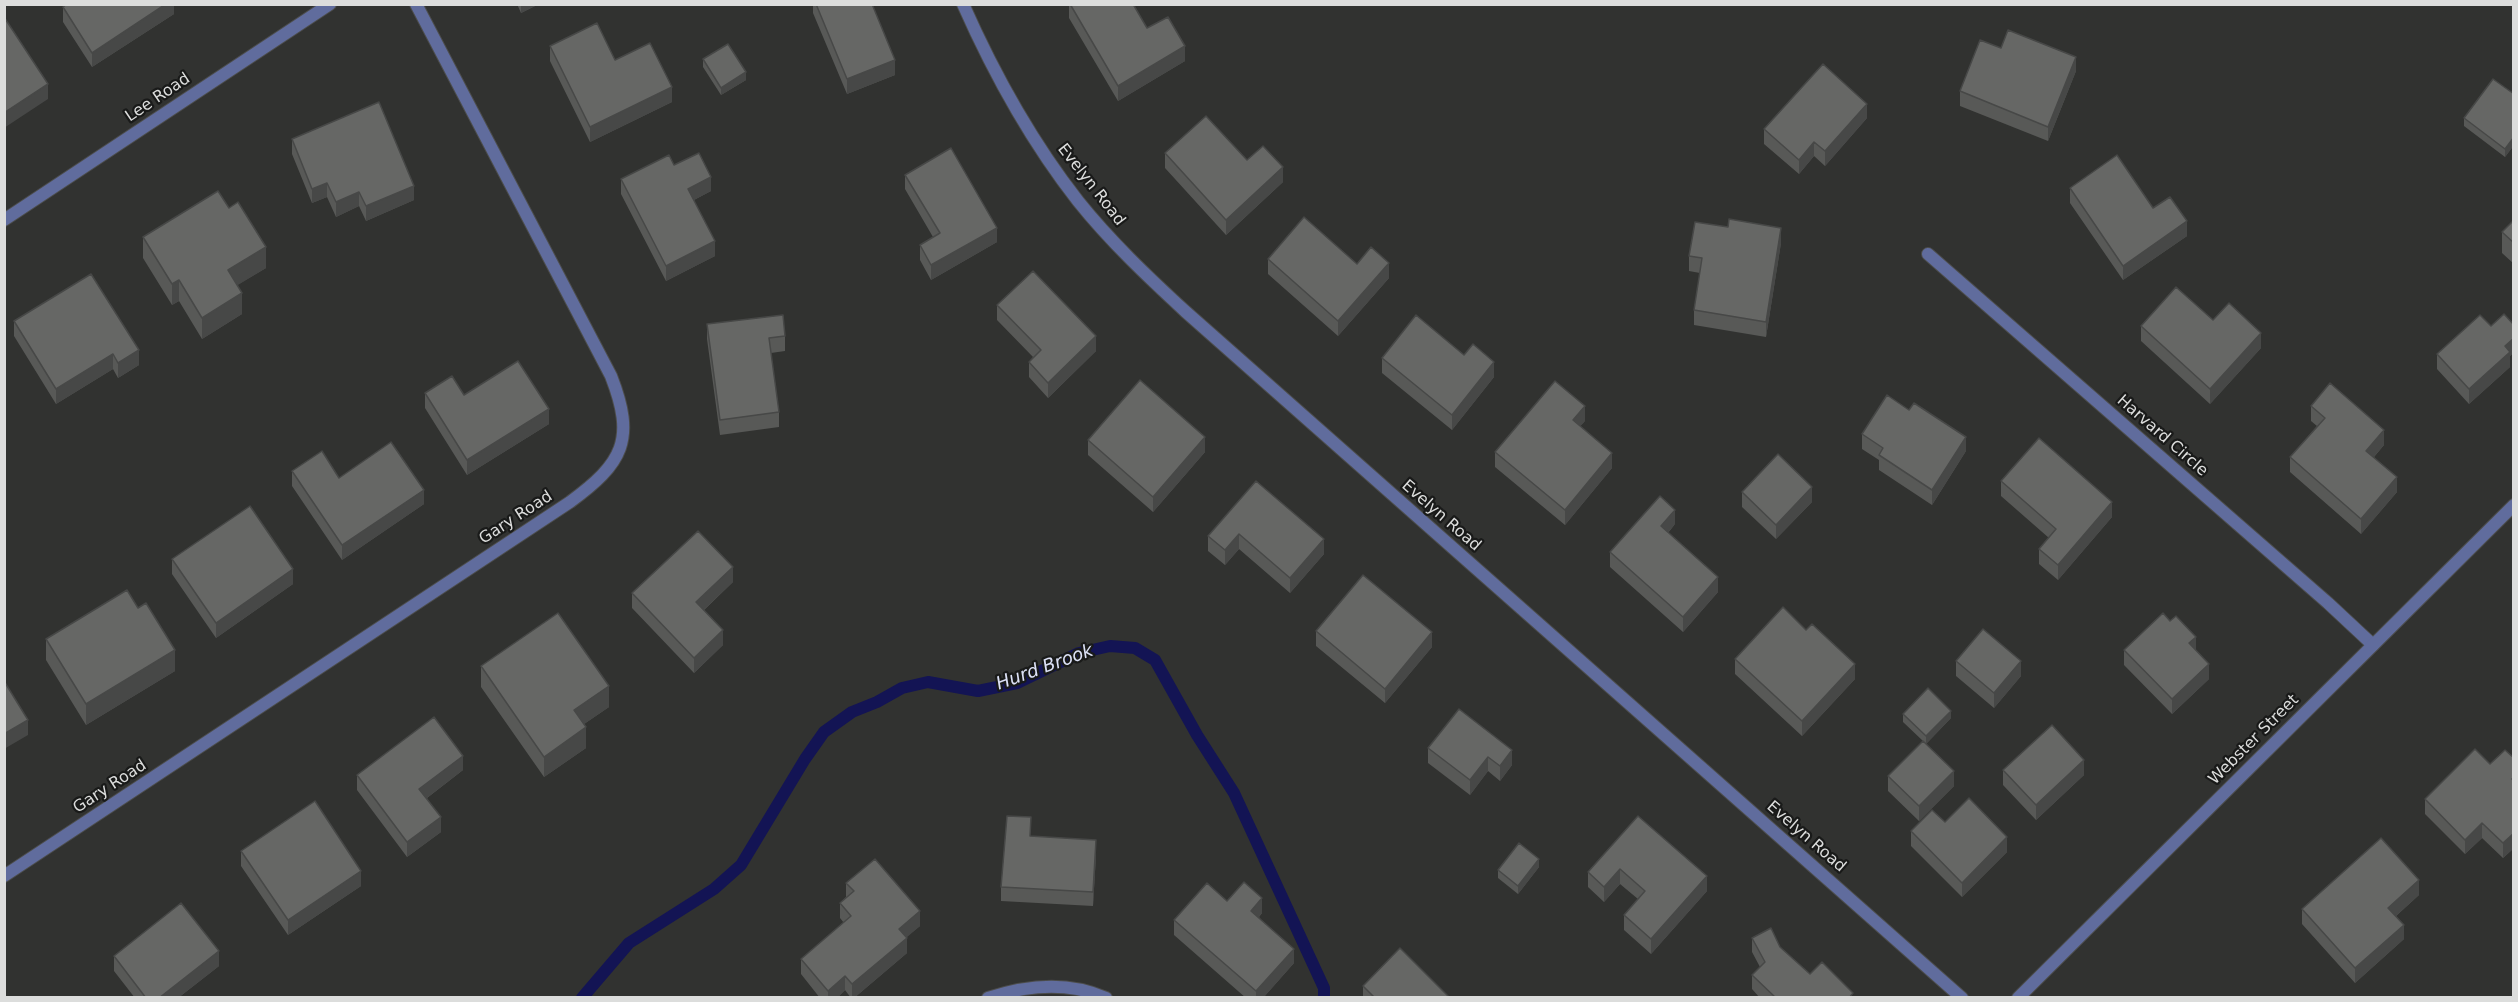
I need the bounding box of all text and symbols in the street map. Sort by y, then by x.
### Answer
street label: Lee Road [122,69,194,127]
street label: Evelyn Road [1053,140,1129,230]
street label: Harvard Circle [2113,391,2211,481]
street label: Evelyn Road [1397,476,1485,556]
street label: Gary Road [476,487,556,549]
water label: Hurd Brook [994,640,1096,696]
street label: Webster Street [2205,691,2303,789]
street label: Gary Road [70,756,150,818]
street label: Evelyn Road [1762,797,1850,877]

